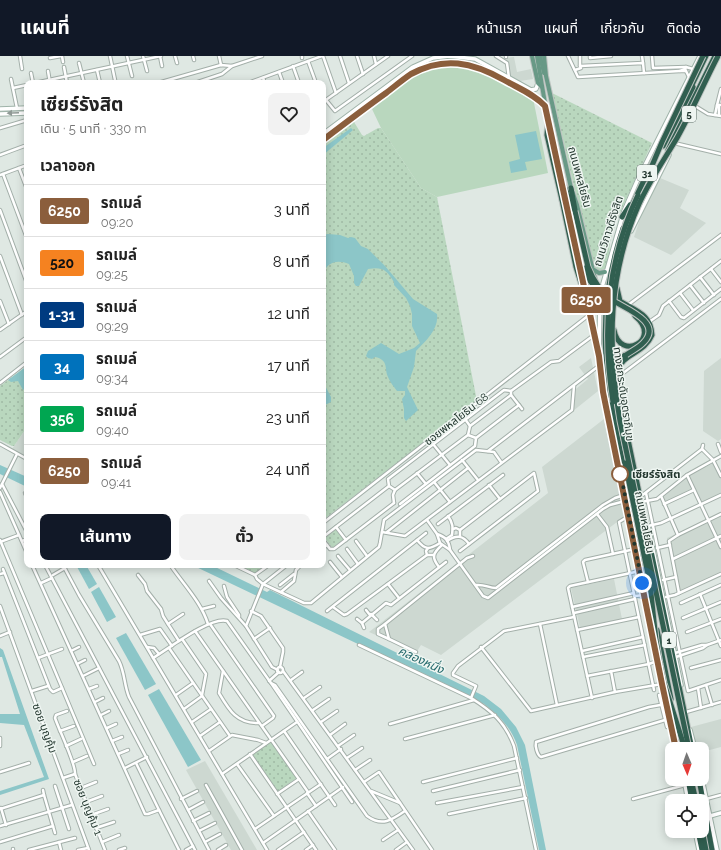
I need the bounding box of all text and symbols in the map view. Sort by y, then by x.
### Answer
text: แผนที่ [20,16,70,38]
text: หน้าแรก [476,20,522,36]
text: แผนที่ [544,20,578,36]
text: เกี่ยวกับ [600,20,645,36]
text: ติดต่อ [667,20,701,36]
text: เซียร์รังสิต [40,93,124,115]
button: heart [268,93,310,135]
road number: 5 [682,106,696,122]
one-way arrow [7,110,20,117]
text: เดิน · 5 นาที · 330 m [40,121,147,136]
street label: ถนนพหลโยธิน [565,145,594,209]
text: เวลาออก [40,157,95,175]
road number: 31 [637,165,657,181]
text: รถเมล์ [101,194,142,212]
street label: ถนนวิภาวดีรังสิต [591,194,626,268]
text: 3 นาที [274,201,310,219]
text: 6250 [48,203,81,219]
text: 09:20 [101,215,134,230]
text: รถเมล์ [96,246,137,264]
text: 8 นาที [273,253,310,271]
text: 520 [50,255,74,271]
text: 09:25 [96,267,128,282]
line badge: 6250 [558,287,614,313]
text: 6250 [570,292,602,308]
text: รถเมล์ [96,298,137,316]
text: 12 นาที [268,305,310,323]
text: 1-31 [48,307,76,323]
text: 09:29 [96,319,128,334]
street label: ทางยกระดับอุตราภิมุข [610,346,637,442]
text: รถเมล์ [96,350,137,368]
text: 17 นาที [267,357,310,375]
text: 34 [54,359,70,375]
text: 09:34 [96,371,128,386]
street label: ซอยพหลโยธิน 68 [422,390,491,448]
text: รถเมล์ [96,402,137,420]
text: 23 นาที [266,409,310,427]
text: 356 [50,411,74,427]
text: 09:40 [96,423,129,438]
text: รถเมล์ [101,454,142,472]
text: 24 นาที [266,461,310,479]
text: 6250 [48,463,81,479]
marker: เซียร์รังสิต [611,465,629,483]
place label: เซียร์รังสิต [632,468,680,481]
text: 09:41 [101,475,131,490]
street label: ถนนพหลโยธิน [632,490,657,554]
button: เส้นทาง [40,514,171,560]
button: ตั๋ว [179,514,310,560]
your location [632,573,652,593]
road number: 1 [662,632,676,648]
water label: คลองหนึ่ง [396,642,447,677]
street label: ซอย บุญคุ้ม [30,702,60,755]
north arrow [665,742,709,786]
map controls [665,742,709,838]
street label: ซอย บุญคุ้ม 1 [70,777,105,837]
button: locate [665,794,709,838]

